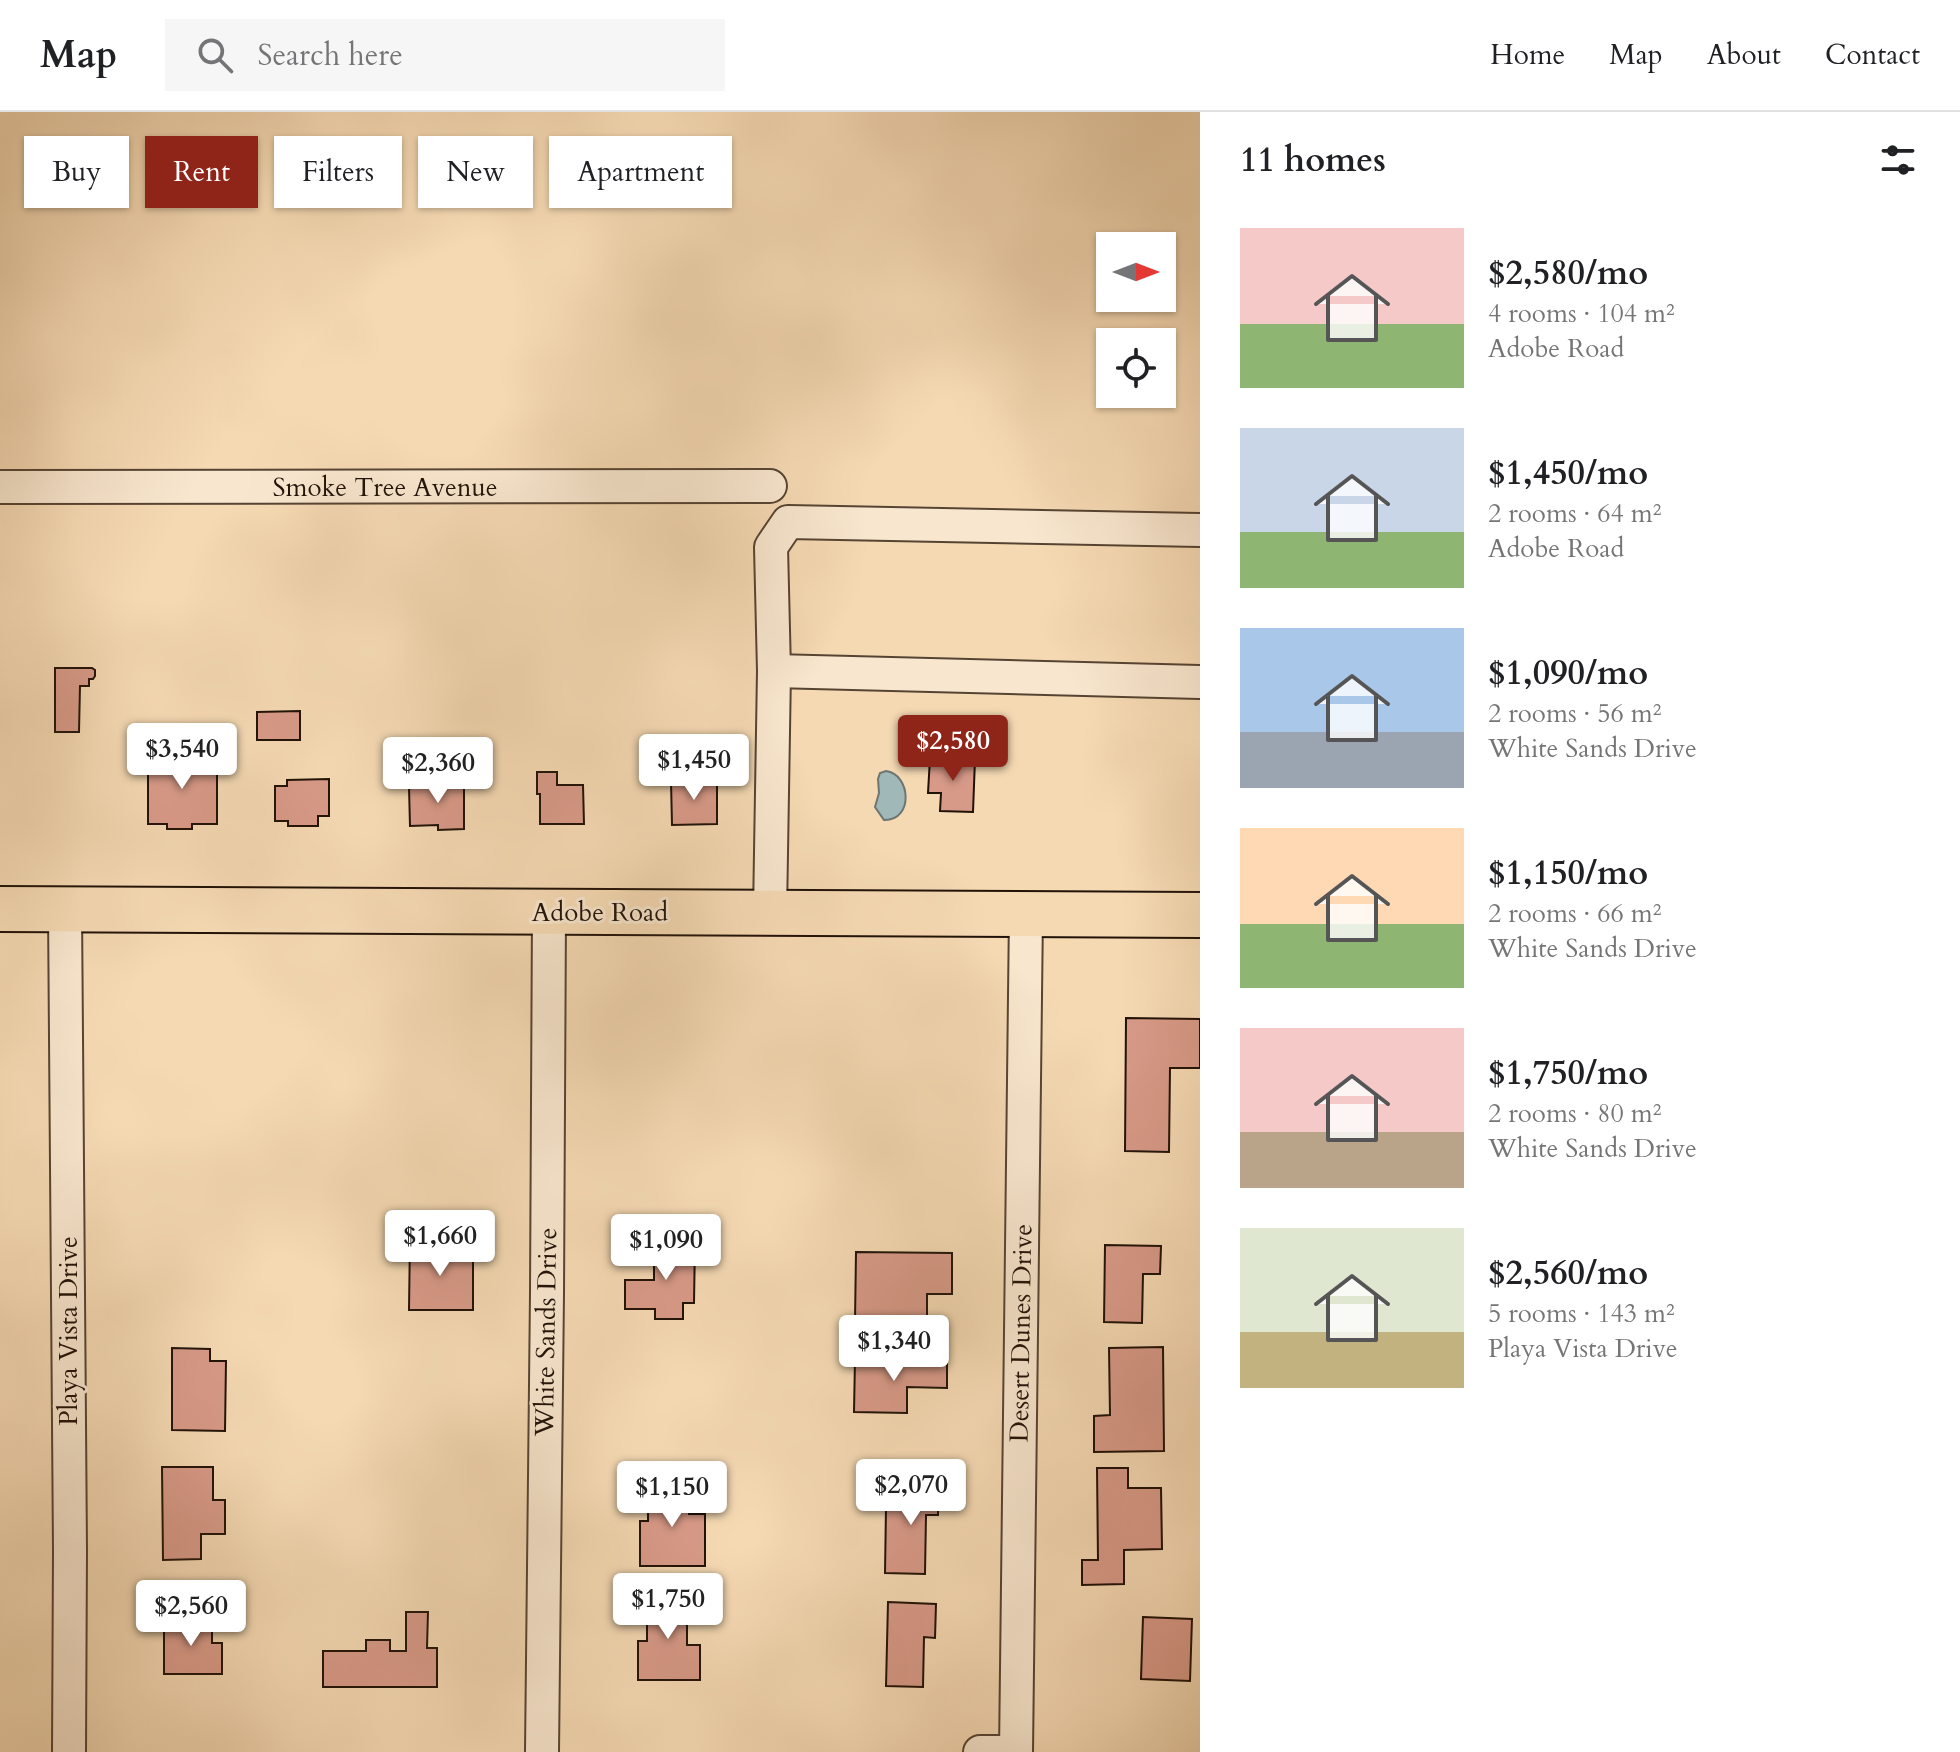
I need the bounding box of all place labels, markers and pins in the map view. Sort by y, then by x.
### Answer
pin: $2,580 [888,715,1018,783]
pin: $3,540 [117,723,247,791]
pin: $1,450 [629,734,759,802]
pin: $2,360 [373,737,503,805]
pin: $1,660 [375,1210,505,1278]
pin: $1,090 [601,1214,731,1282]
pin: $1,340 [829,1315,959,1383]
pin: $2,070 [846,1459,976,1527]
pin: $1,150 [607,1461,737,1529]
pin: $1,750 [603,1573,733,1641]
pin: $2,560 [126,1580,256,1648]

